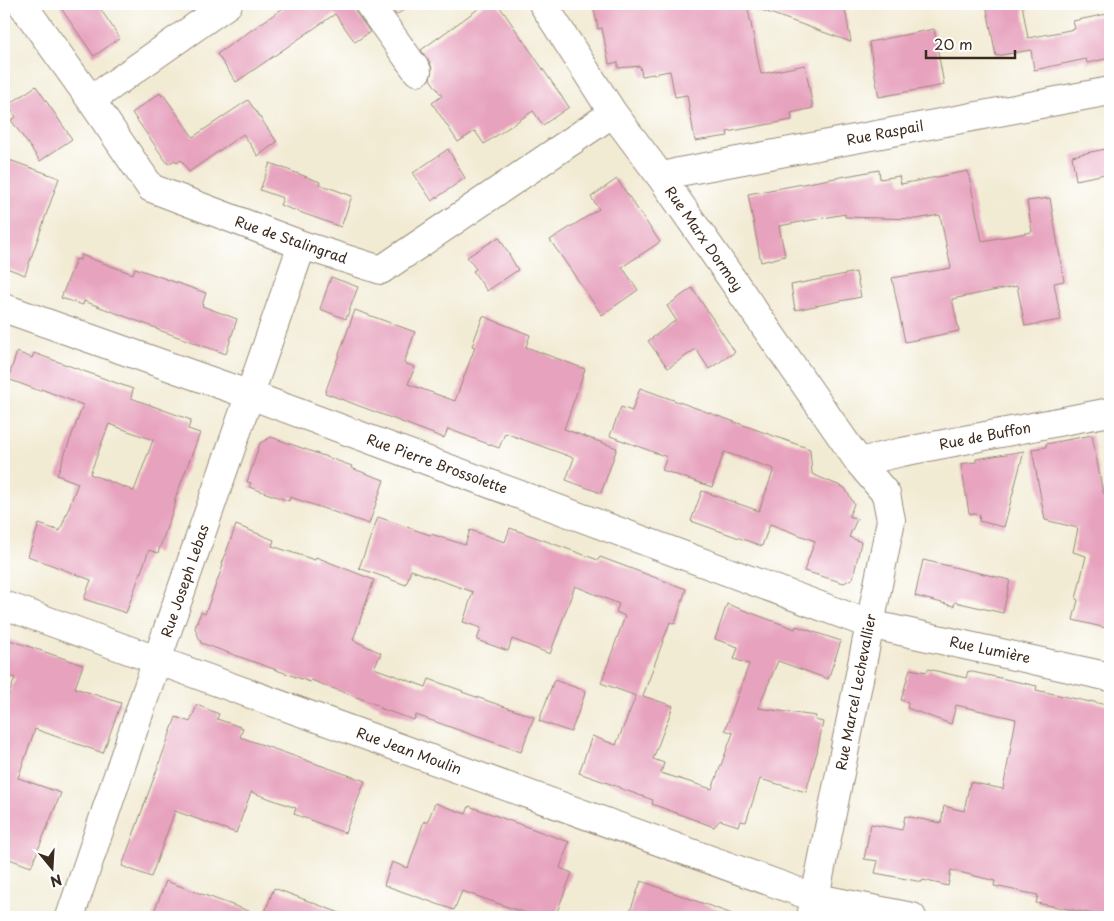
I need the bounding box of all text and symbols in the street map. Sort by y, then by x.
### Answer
scale bar [926,28,1015,60]
text: 20 m [934,32,973,55]
street label: Rue Raspail [845,115,925,150]
street label: Rue Marx Dormoy [660,182,749,295]
street label: Rue de Stalingrad [232,210,351,269]
street label: Rue de Buffon [937,416,1033,455]
street label: Rue Pierre Brossolette [364,428,511,499]
street label: Rue Joseph Lebas [155,522,214,640]
street label: Rue Marcel Lechevallier [830,611,881,772]
street label: Rue Lumière [948,631,1033,668]
street label: Rue Jean Moulin [354,722,465,779]
north arrow [28,844,78,894]
text: N [48,869,65,893]

